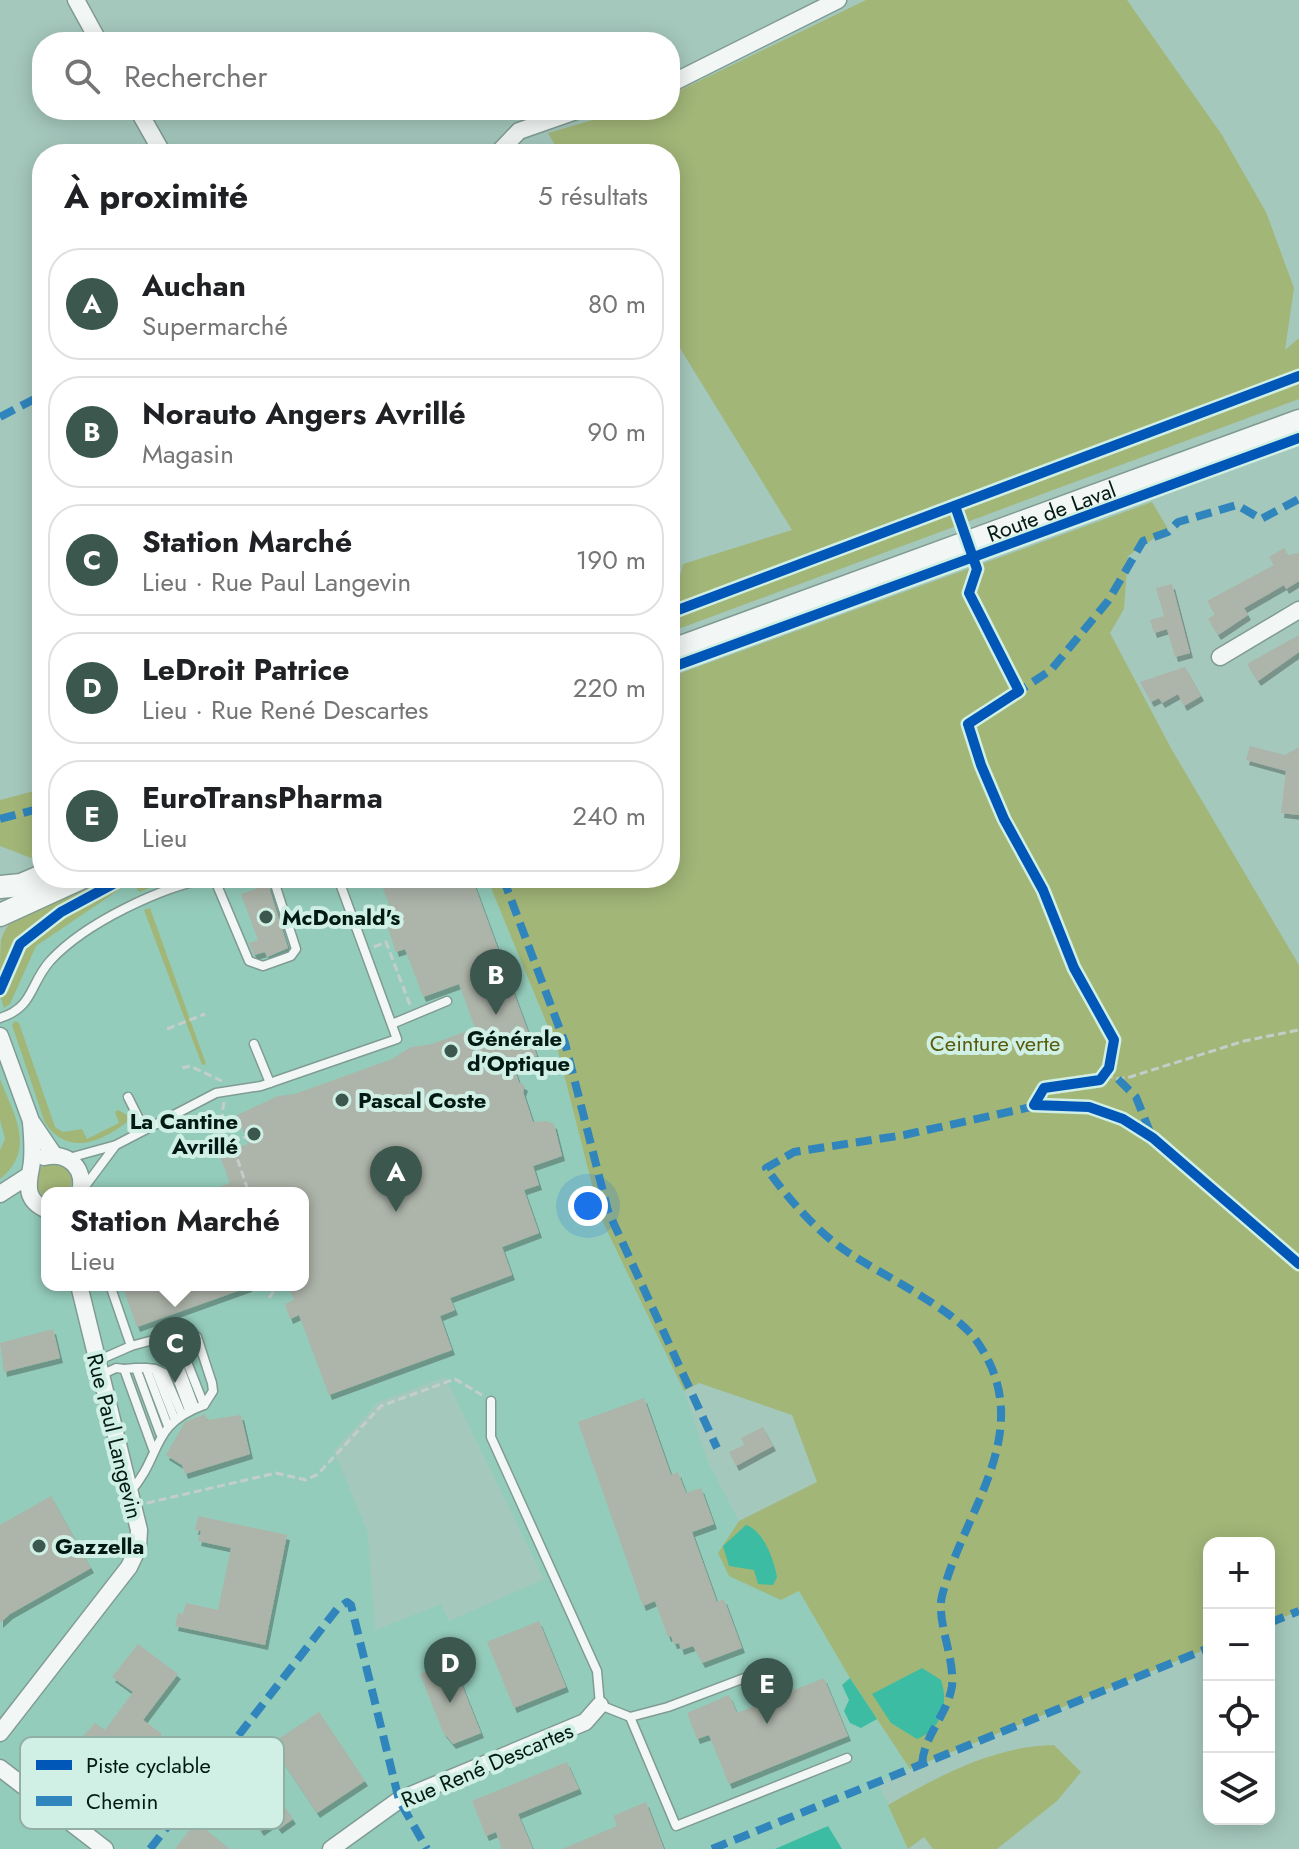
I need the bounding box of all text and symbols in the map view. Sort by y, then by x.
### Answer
search box [32,32,680,120]
icon: search [60,54,104,98]
text: Rechercher [124,55,267,98]
text: À proximité [64,172,248,221]
text: 5 résultats [538,177,648,215]
text: Auchan [142,264,246,307]
text: A [82,285,102,323]
text: 80 m [588,285,646,323]
text: Supermarché [142,307,288,345]
text: Norauto Angers Avrillé [142,392,466,435]
text: B [83,413,101,451]
text: 90 m [587,413,646,451]
text: Magasin [142,435,234,473]
street label: Route de Laval [982,473,1120,550]
text: Station Marché [142,520,352,563]
text: C [83,541,101,579]
text: 190 m [576,541,646,579]
text: Lieu · Rue Paul Langevin [142,563,411,601]
text: LeDroit Patrice [142,648,350,691]
text: D [82,669,102,707]
text: 220 m [573,669,646,707]
text: Lieu · Rue René Descartes [142,691,429,729]
text: EuroTransPharma [142,776,383,819]
text: E [84,797,100,835]
text: 240 m [572,797,646,835]
text: Lieu [142,819,188,857]
place label: McDonald's [282,901,400,933]
marker: McDonald's [257,908,275,926]
pin: B [470,949,522,1015]
place label: Générale d'Optique [467,1022,570,1079]
park label: Ceinture verte [930,1027,1060,1059]
marker: Générale d'Optique [442,1042,460,1060]
place label: Pascal Coste [358,1084,486,1116]
marker: Pascal Coste [333,1091,351,1109]
place label: La Cantine Avrillé [130,1105,238,1162]
marker: La Cantine Avrillé [245,1125,263,1143]
pin: A [370,1146,422,1212]
your location [568,1186,608,1226]
popup [41,1187,309,1291]
text: Station Marché [70,1199,280,1242]
text: Lieu [70,1242,115,1280]
pin: C [149,1317,201,1383]
street label: Rue Paul Langevin [79,1350,151,1522]
place label: Gazzella [55,1530,144,1562]
marker: Gazzella [30,1537,48,1555]
map controls [1203,1537,1275,1825]
button: + [1203,1537,1275,1609]
button: − [1203,1609,1275,1681]
pin: D [424,1637,476,1703]
pin: E [741,1658,793,1724]
button: locate [1203,1681,1275,1753]
street label: Rue René Descartes [396,1714,578,1816]
legend [20,1737,284,1829]
text: Piste cyclable [86,1749,211,1781]
button: layers [1203,1753,1275,1825]
text: Chemin [86,1785,158,1817]

